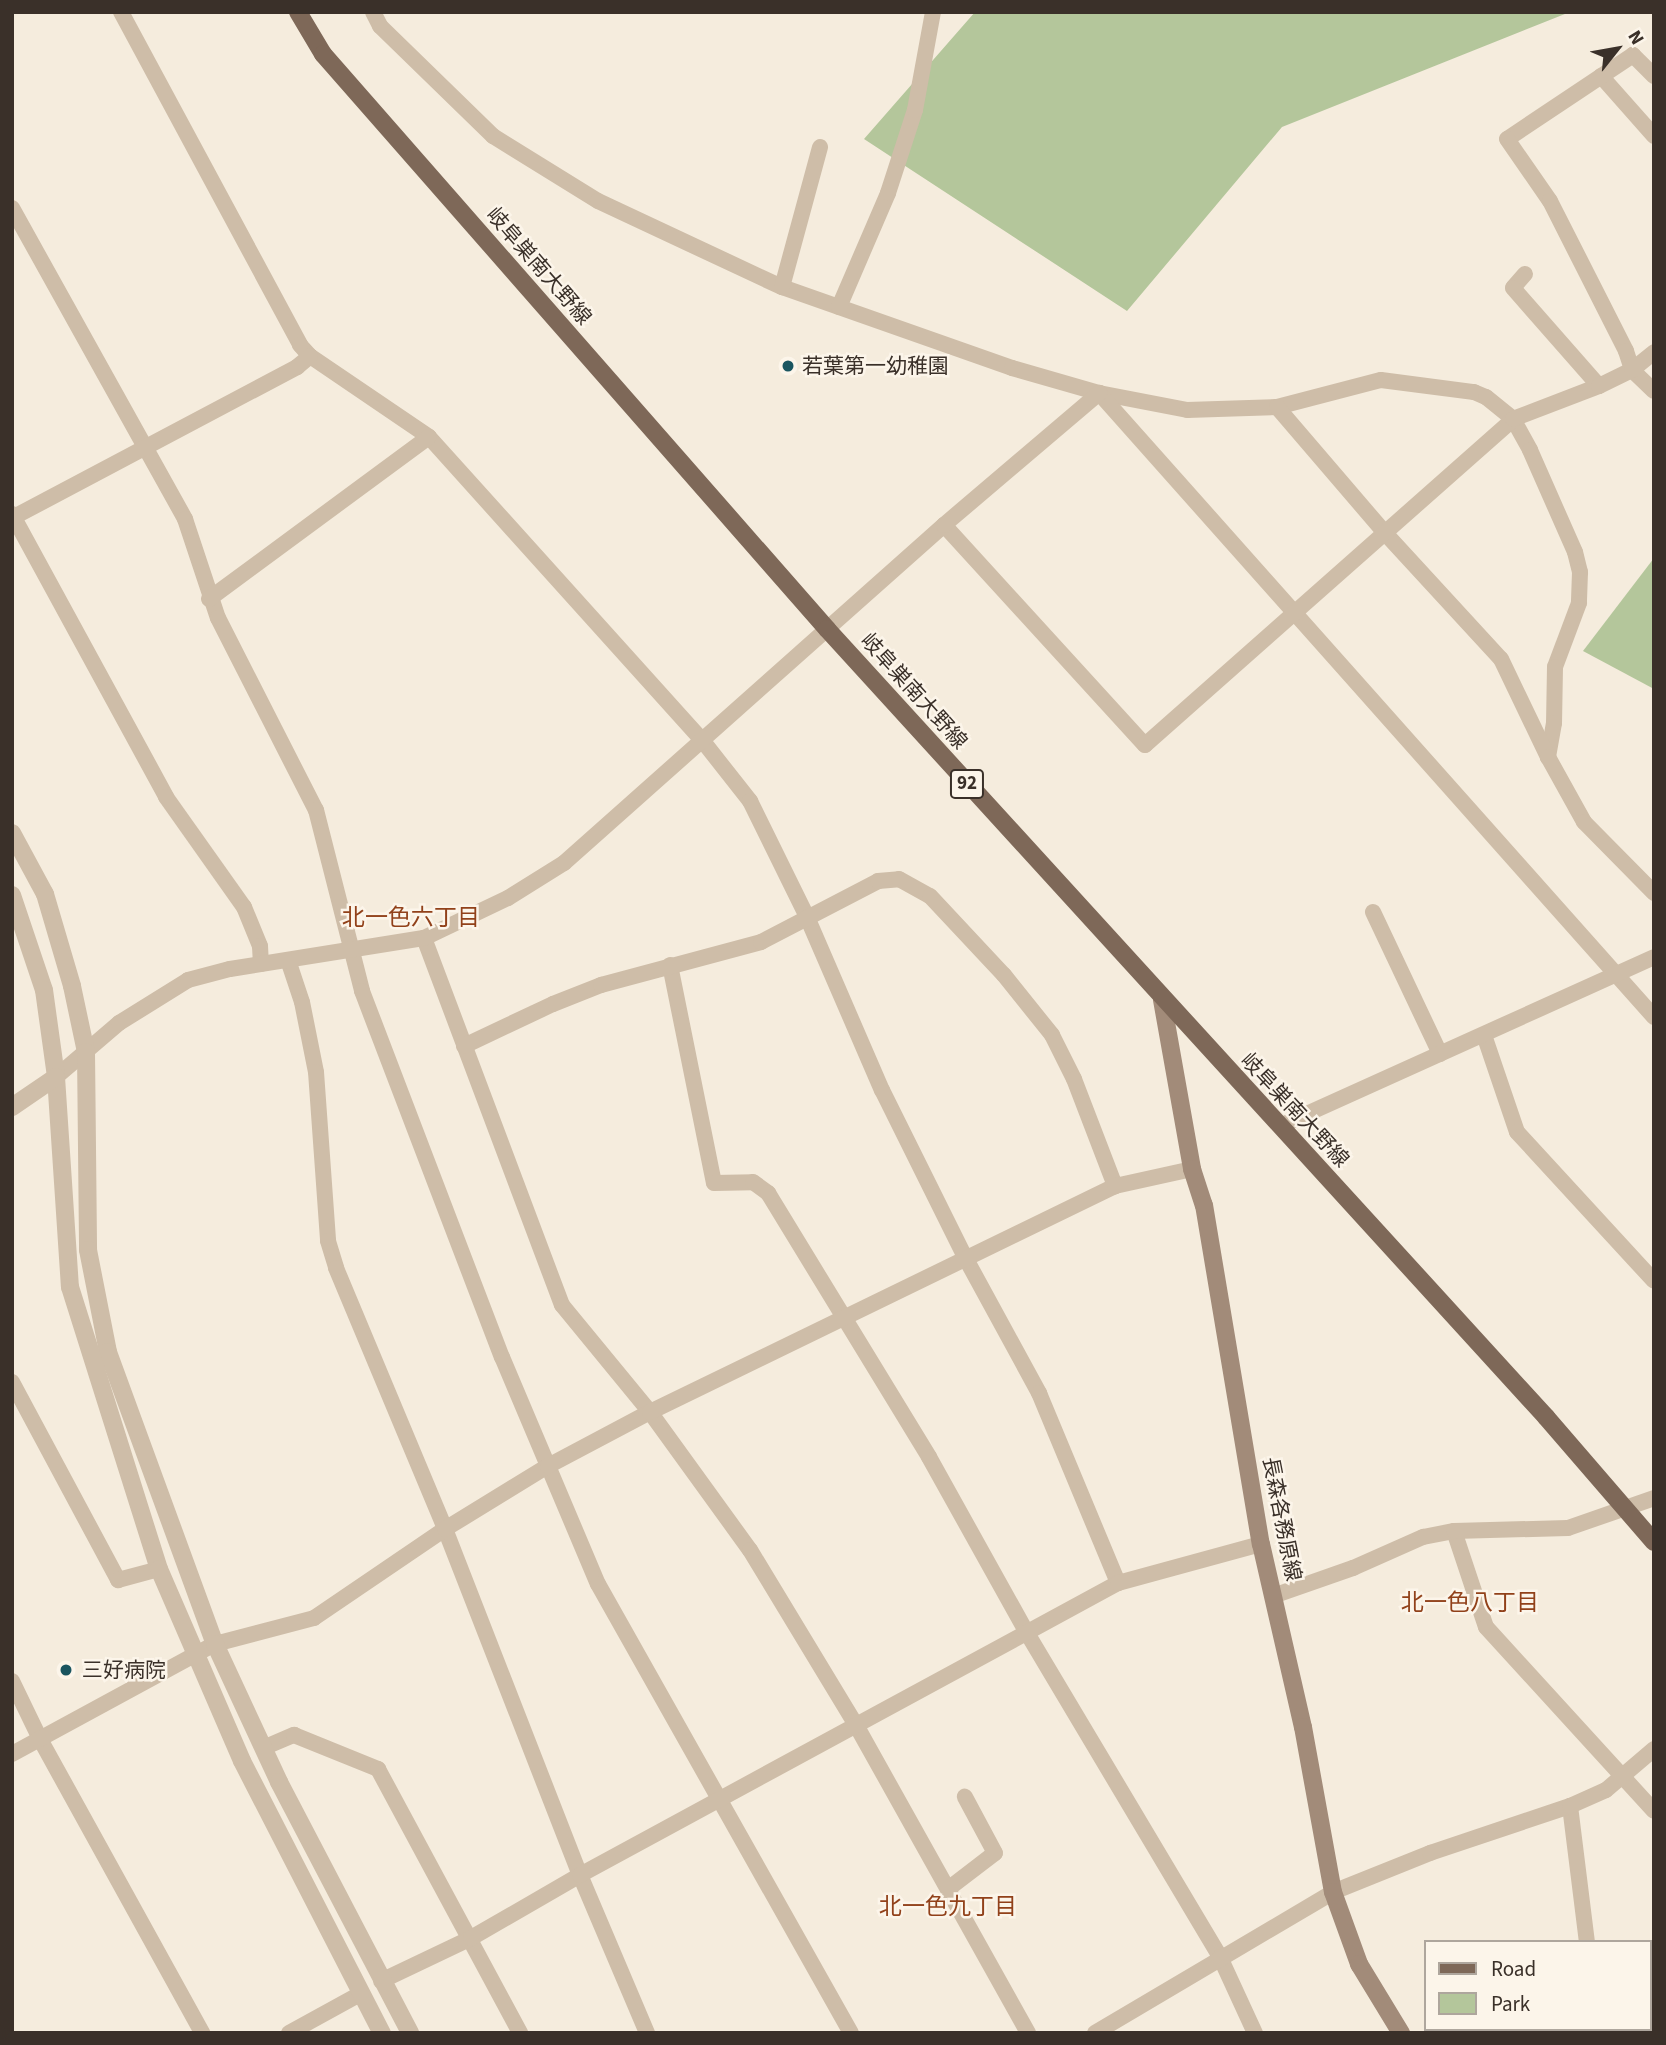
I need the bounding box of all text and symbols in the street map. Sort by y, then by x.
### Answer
north arrow [1582,14,1652,84]
text: N [1621,26,1650,50]
street label: 岐阜巣南大野線 [481,202,597,330]
place label: 若葉第一幼稚園 [802,353,949,379]
marker: 若葉第一幼稚園 [780,358,796,374]
street label: 岐阜巣南大野線 [855,628,973,754]
road number: 92 [950,768,984,800]
district label: 北一色六丁目 [342,904,480,932]
street label: 岐阜巣南大野線 [1236,1048,1354,1172]
street label: 長森各務原線 [1258,1455,1306,1583]
district label: 北一色八丁目 [1401,1589,1539,1617]
place label: 三好病院 [82,1657,166,1683]
marker: 三好病院 [56,1660,76,1680]
district label: 北一色九丁目 [879,1893,1017,1921]
legend [1424,1940,1652,2031]
text: Road [1491,1954,1536,1984]
text: Park [1491,1989,1530,2019]

